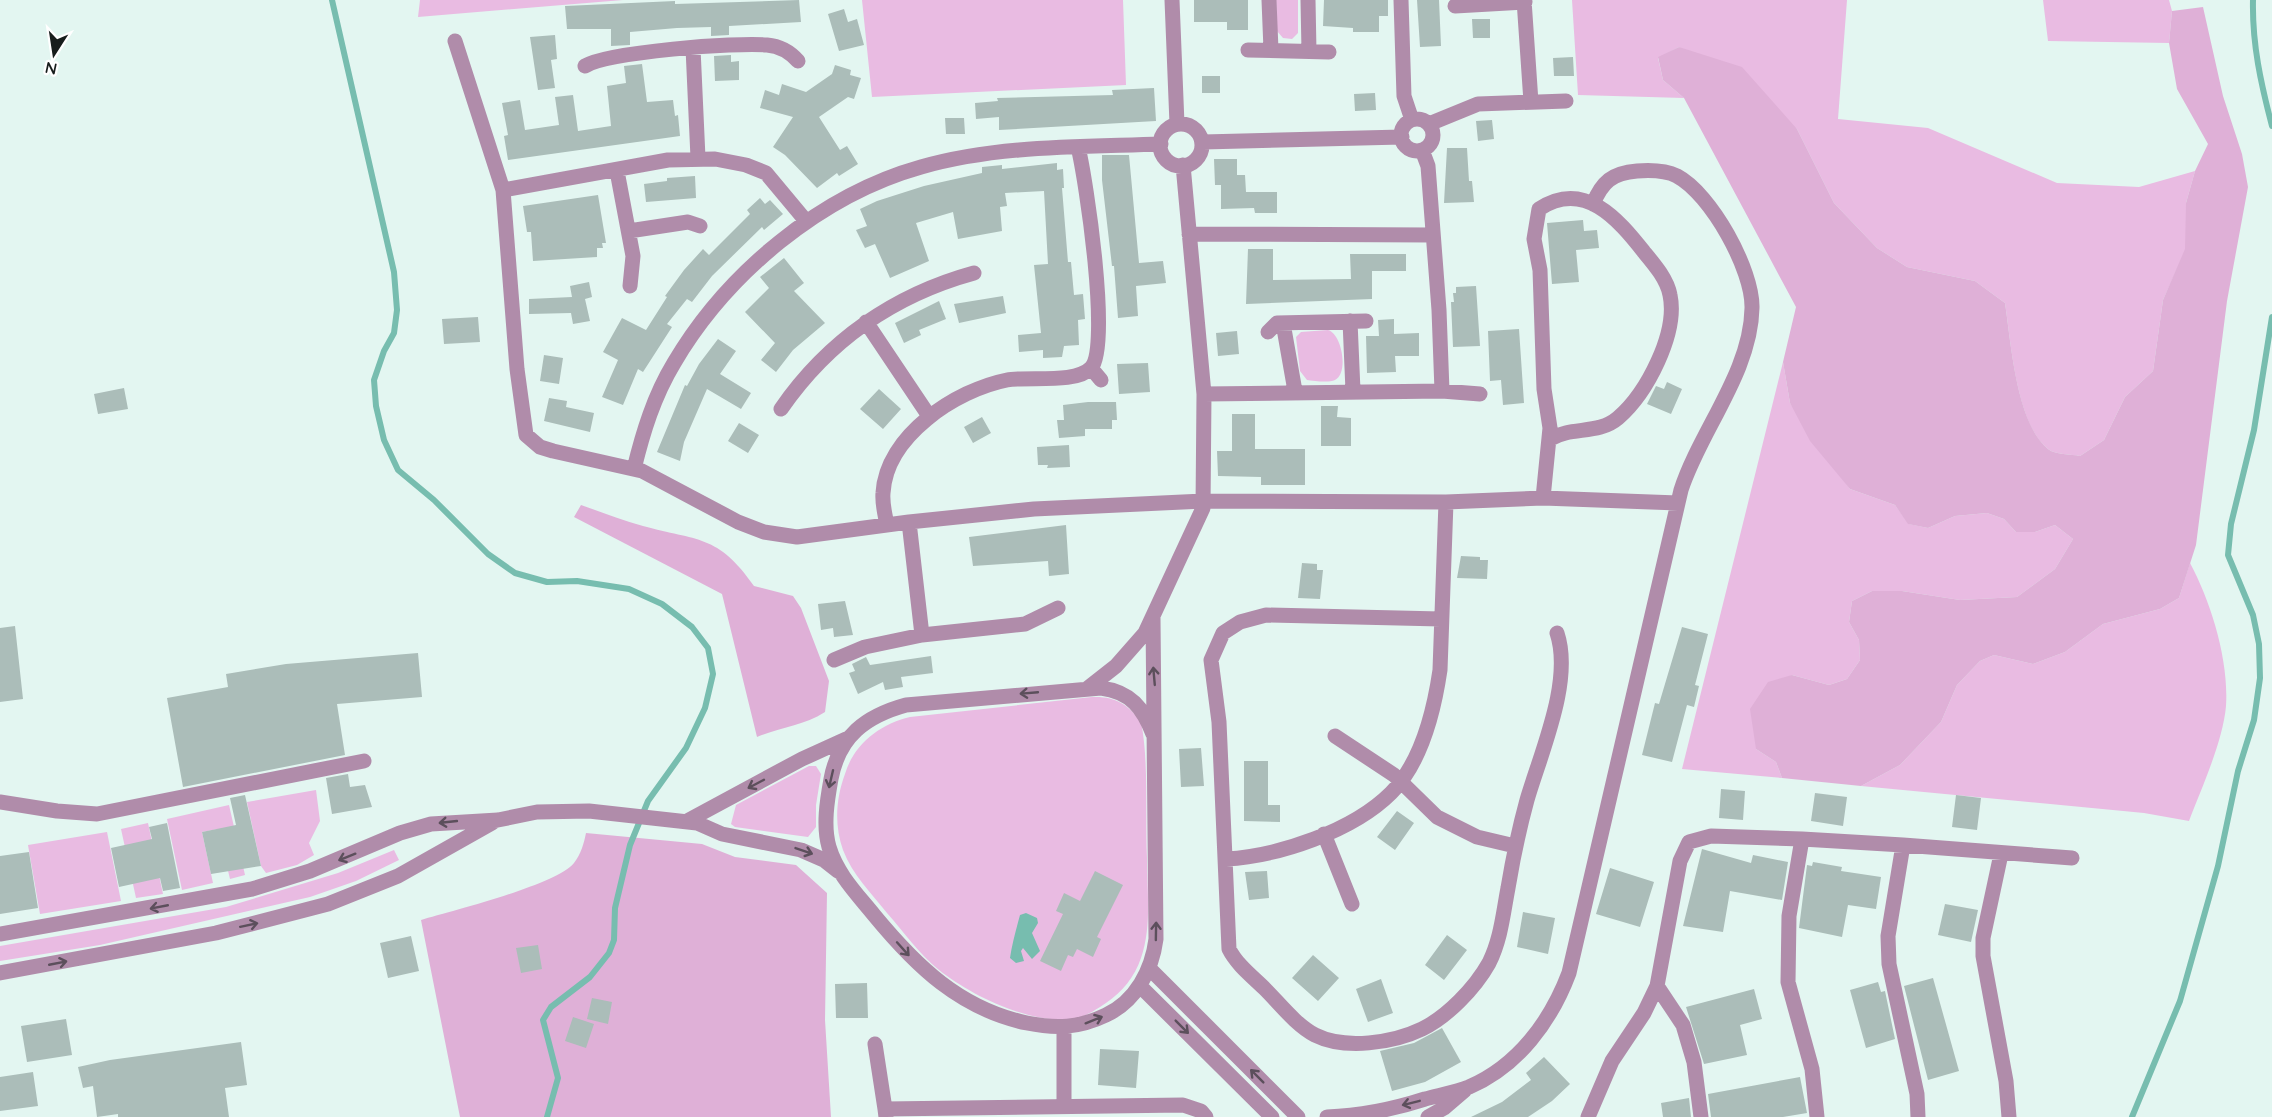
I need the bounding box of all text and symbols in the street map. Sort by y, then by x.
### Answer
north arrow [24,24,84,84]
text: N [43,58,59,80]
one-way arrow [1148,667,1159,687]
one-way arrow [1020,688,1040,699]
one-way arrow [825,769,836,788]
one-way arrow [748,778,765,790]
one-way arrow [439,817,459,828]
one-way arrow [794,847,812,858]
one-way arrow [338,852,356,863]
one-way arrow [149,902,169,913]
one-way arrow [239,919,258,931]
one-way arrow [1151,921,1162,941]
one-way arrow [896,941,910,956]
one-way arrow [47,957,67,968]
one-way arrow [1084,1014,1103,1025]
one-way arrow [1174,1020,1189,1035]
one-way arrow [1249,1068,1264,1083]
one-way arrow [1402,1098,1421,1110]

